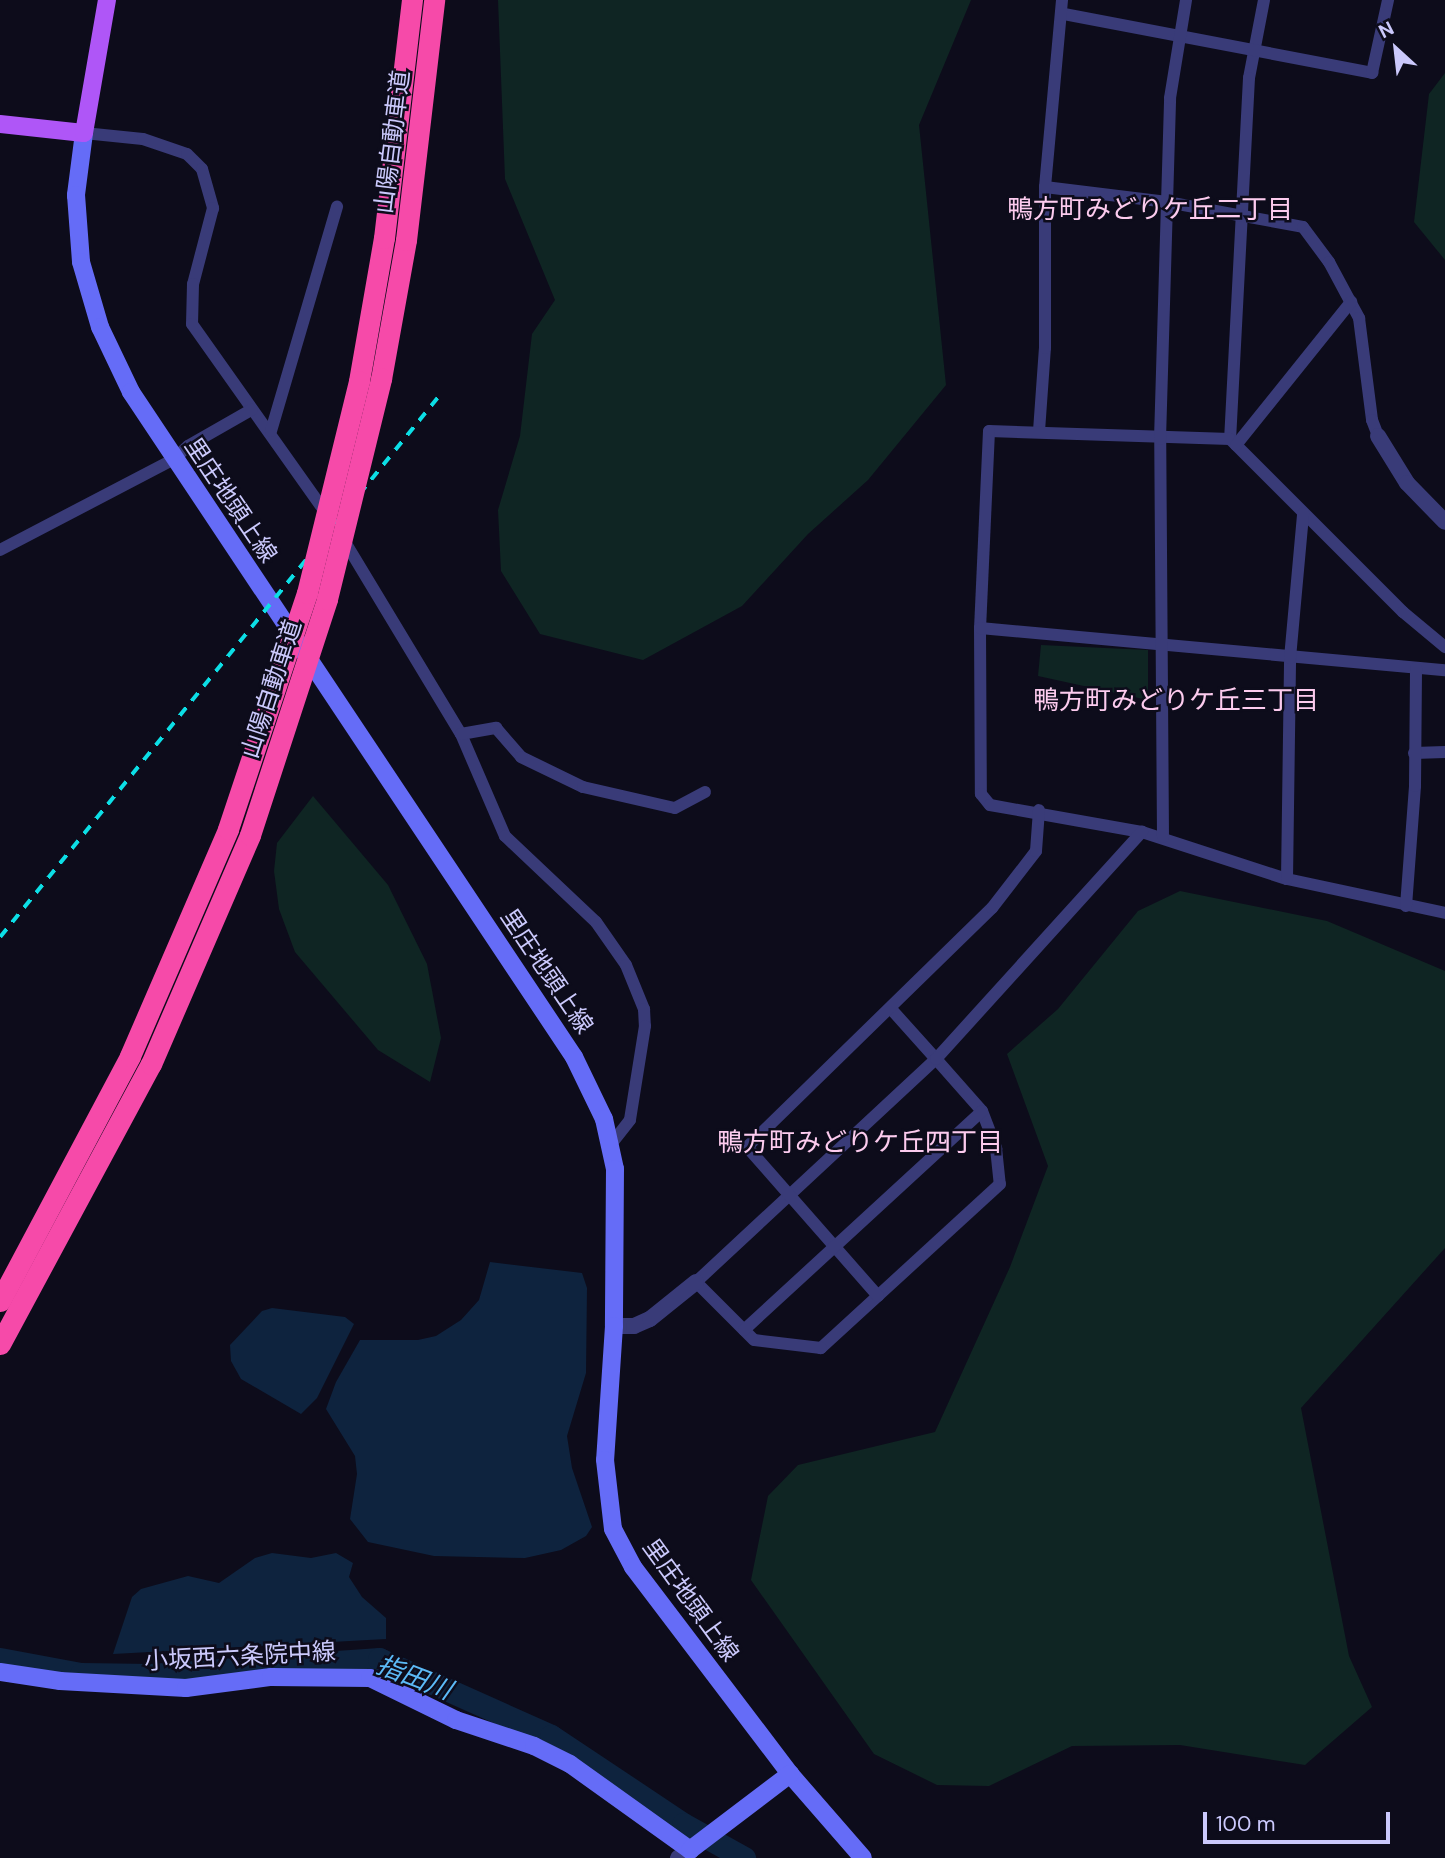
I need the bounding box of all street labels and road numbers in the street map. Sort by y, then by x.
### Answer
street label: 山陽自動車道 [369,69,415,215]
street label: 里庄地頭上線 [179,432,283,568]
street label: 山陽自動車道 [235,616,307,762]
street label: 里庄地頭上線 [495,903,599,1039]
street label: 里庄地頭上線 [637,1533,745,1667]
street label: 小坂西六条院中線 [143,1637,337,1675]

